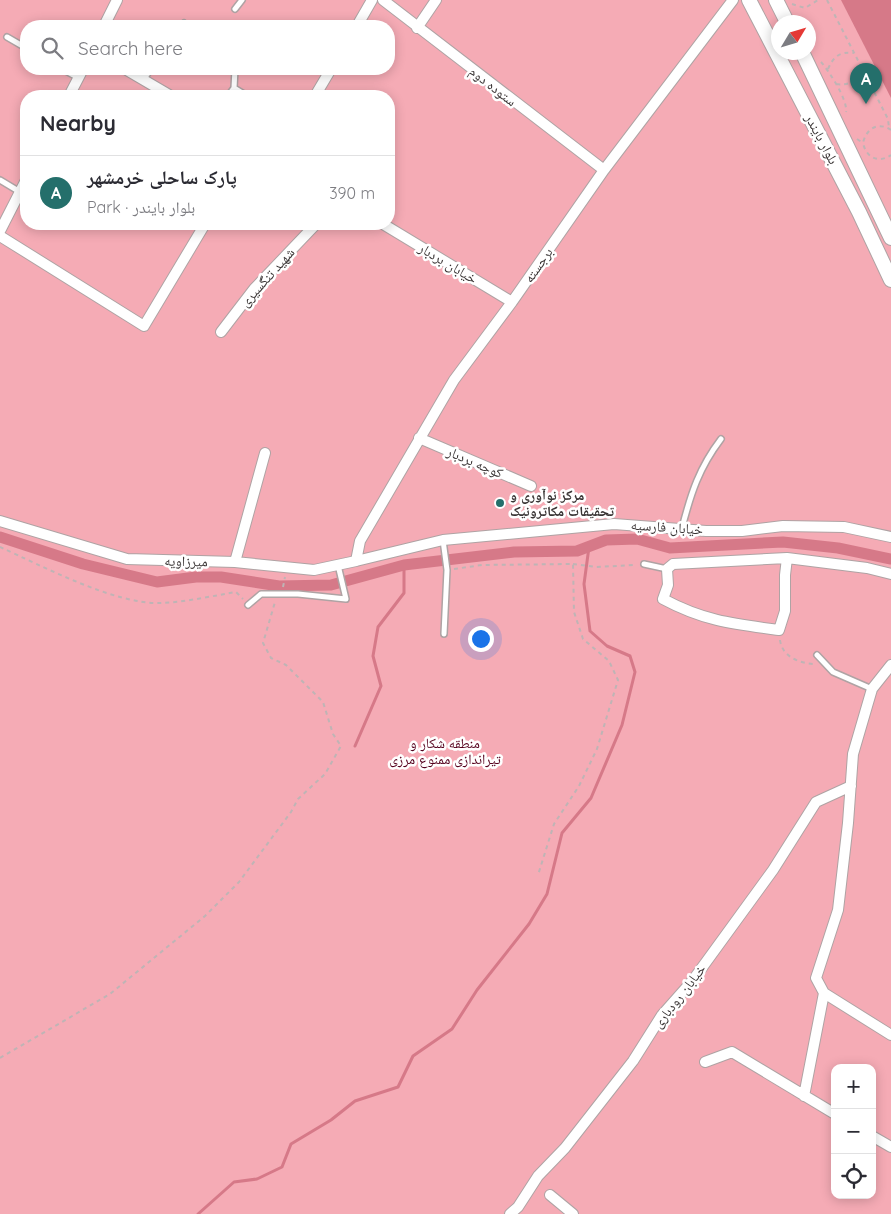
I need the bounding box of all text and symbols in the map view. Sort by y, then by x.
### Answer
north arrow [771,15,816,60]
search box [20,20,395,75]
icon: search [38,34,66,62]
text: Search here [78,36,183,60]
street label: ستوده دوم [465,62,520,111]
pin: A [850,63,882,104]
text: Nearby [40,110,116,136]
street label: بلوار بایندر [801,110,843,168]
text: پارک ساحلی خرمشهر [87,165,237,189]
text: A [51,183,61,203]
text: 390 m [329,183,375,203]
text: Park · بلوار بایندر [87,197,195,217]
street label: خیابان بردبار [415,238,481,287]
street label: شهید تنگسیری [236,243,298,311]
street label: برجسته [519,244,557,286]
street label: کوچه بردبار [443,442,506,482]
place label: مرکز نوآوری و تحقیقات مکاترونیک [510,486,614,520]
marker: مرکز نوآوری و تحقیقات مکاترونیک [494,497,506,509]
street label: خیابان فارسیه [630,515,704,539]
street label: میرزاویه [164,552,208,570]
your location [468,626,494,652]
park label: منطقه شکار و تیراندازی ممنوع مرزی [389,734,501,769]
street label: خیابان رودباری [648,960,710,1032]
map controls [831,1064,876,1199]
button: + [831,1064,876,1109]
button: − [831,1109,876,1154]
button: locate [831,1154,876,1199]

